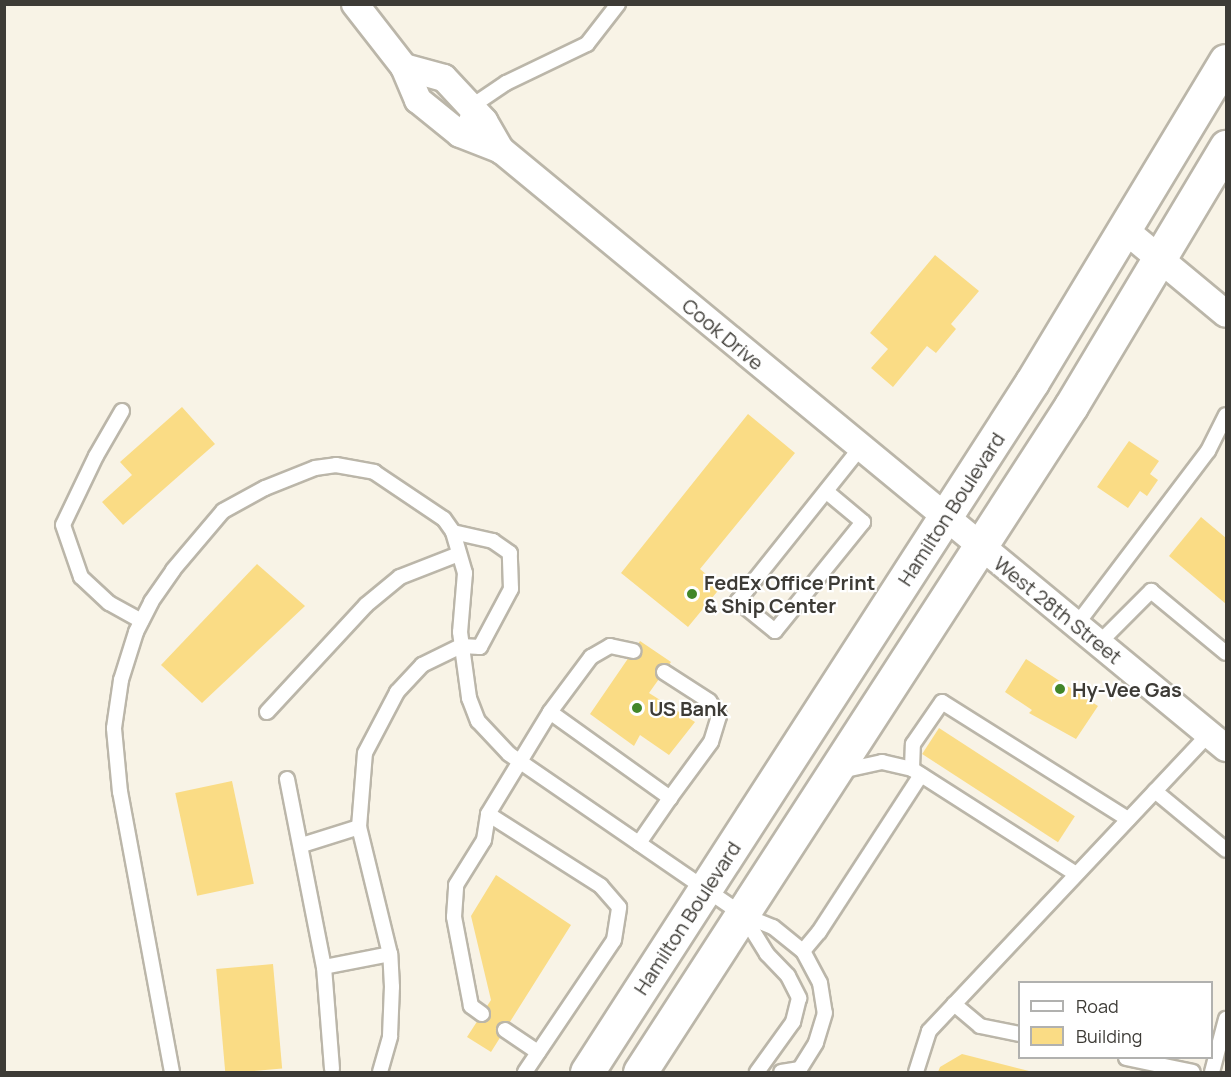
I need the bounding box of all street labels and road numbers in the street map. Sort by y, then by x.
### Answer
street label: Cook Drive [678,293,768,375]
street label: Hamilton Boulevard [892,428,1010,590]
street label: West 28th Street [989,551,1127,669]
street label: Hamilton Boulevard [628,837,746,999]

